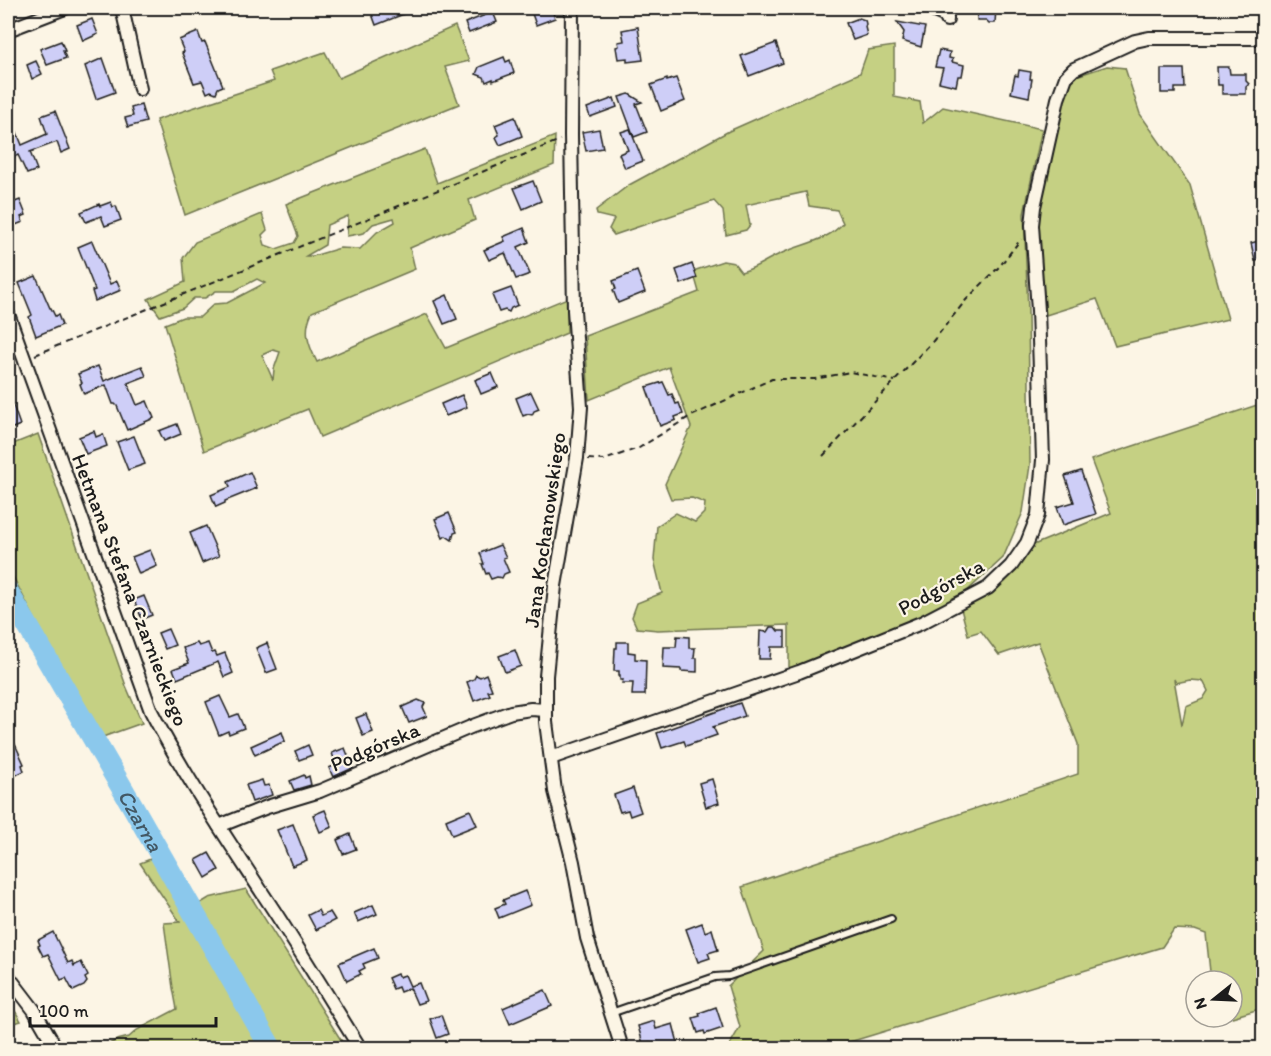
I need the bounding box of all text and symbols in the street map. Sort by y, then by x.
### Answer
street label: Jana Kochanowskiego [518,431,571,629]
street label: Hetmana Stefana Czarnieckiego [67,450,194,729]
street label: Podgórska [893,553,988,620]
street label: Podgórska [326,717,423,777]
water label: Czarna [112,784,169,857]
north arrow [1184,969,1244,1029]
scale bar [30,990,216,1028]
text: N [1190,995,1211,1012]
text: 100 m [39,1000,89,1022]

